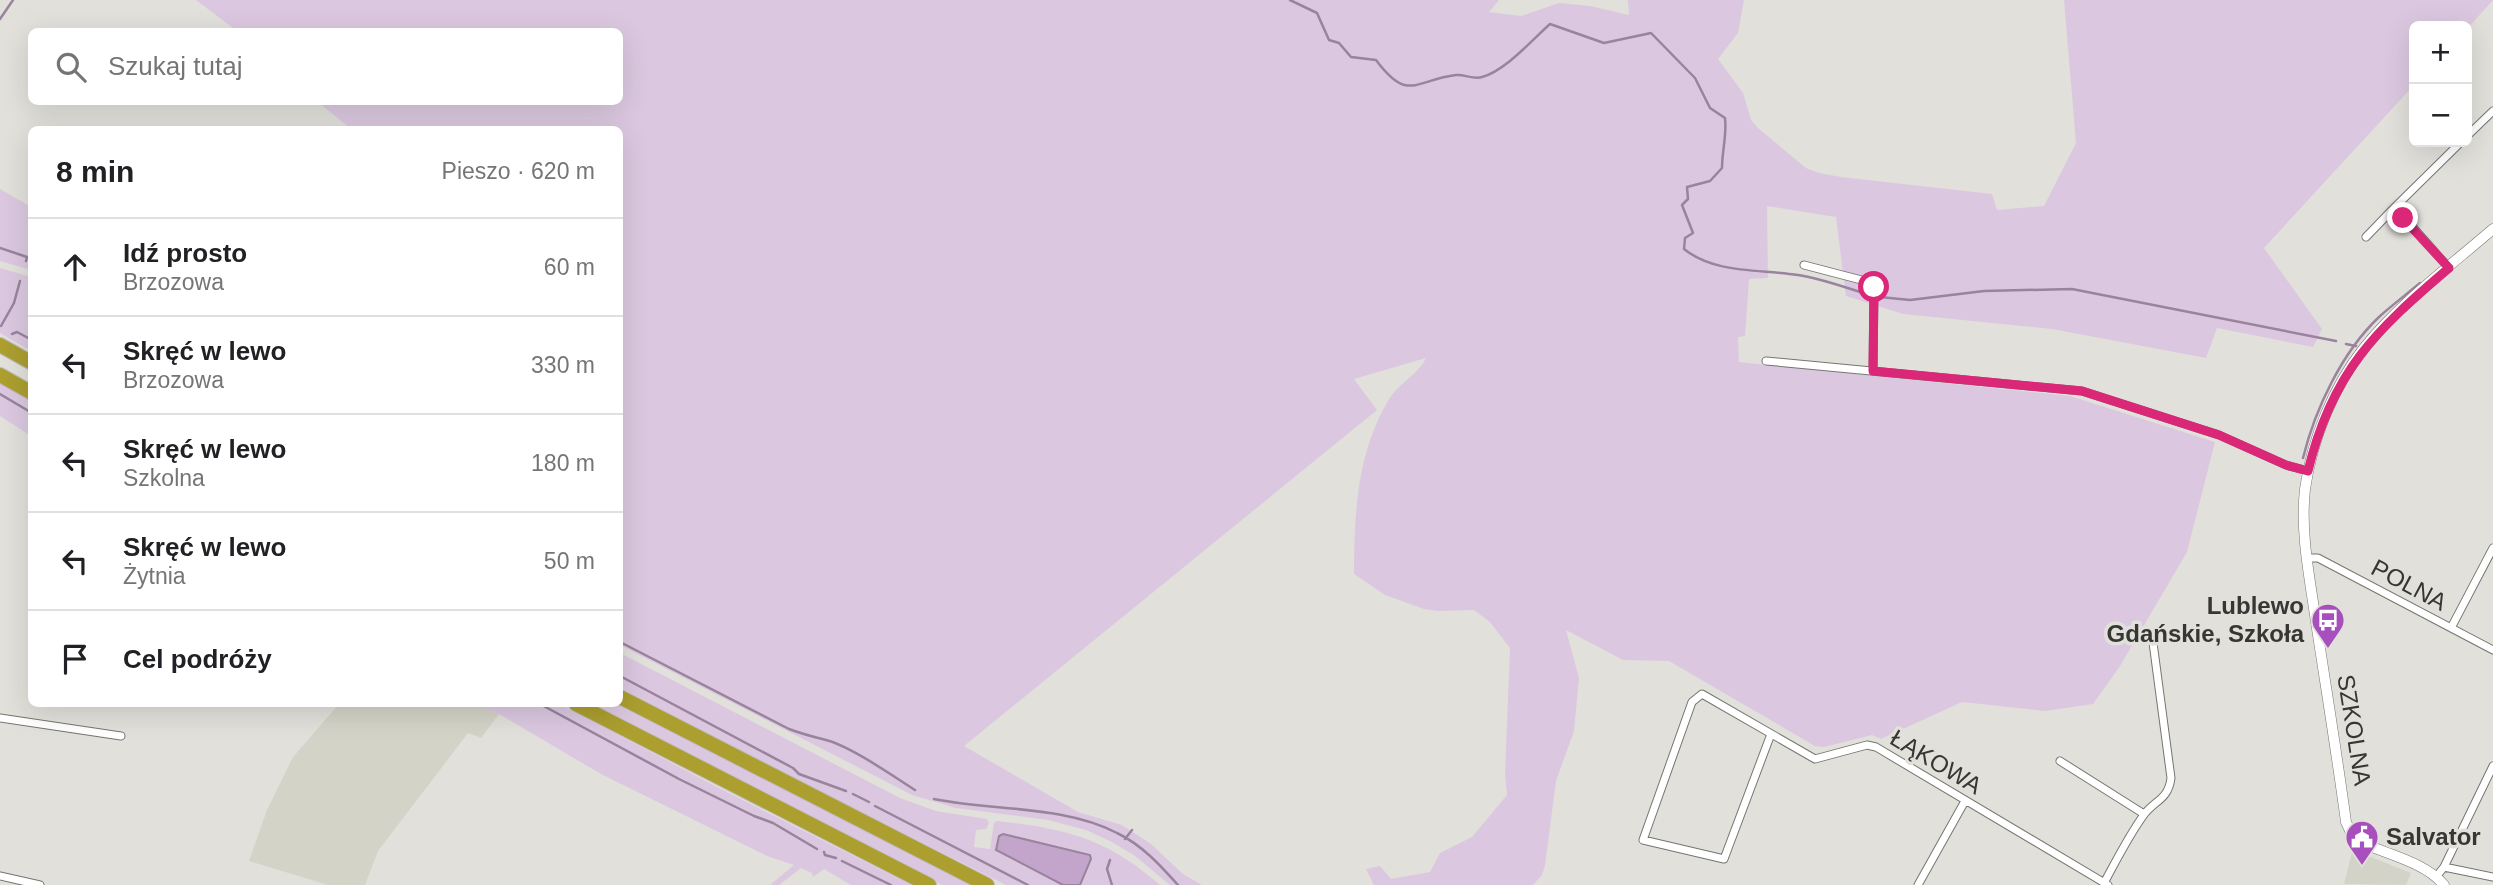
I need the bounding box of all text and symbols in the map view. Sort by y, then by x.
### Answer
map controls [2409,21,2472,147]
button: + [2409,21,2472,84]
search box [28,28,623,105]
icon: search [52,48,90,86]
text: Szukaj tutaj [108,51,242,81]
button: − [2409,84,2472,147]
text: 8 min [56,155,134,188]
text: Pieszo · 620 m [442,158,595,184]
route end [2387,202,2418,233]
text: Idź prosto [123,238,247,268]
icon: ahead [56,248,94,286]
text: 60 m [544,254,595,280]
text: Brzozowa [123,269,224,295]
route start [1858,271,1889,302]
text: Skręć w lewo [123,336,286,366]
icon: left [56,346,94,384]
text: 330 m [531,352,595,378]
text: Brzozowa [123,367,224,393]
text: Skręć w lewo [123,434,286,464]
icon: left [56,444,94,482]
text: 180 m [531,450,595,476]
text: Szkolna [123,465,205,491]
text: Skręć w lewo [123,532,286,562]
icon: left [56,542,94,580]
text: 50 m [544,548,595,574]
street label: POLNA [2367,554,2451,616]
text: Żytnia [123,563,186,589]
place label: Lublewo Gdańskie, Szkoła [2107,592,2305,647]
bus stop icon: Lublewo Gdańskie, Szkoła [2309,601,2347,650]
icon: arrive [56,640,94,678]
text: Cel podróży [123,644,272,674]
street label: SZKOLNA [2332,672,2377,787]
street label: ŁĄKOWA [1886,724,1987,799]
public building icon: Salvator [2343,818,2381,867]
place label: Salvator [2386,823,2481,850]

